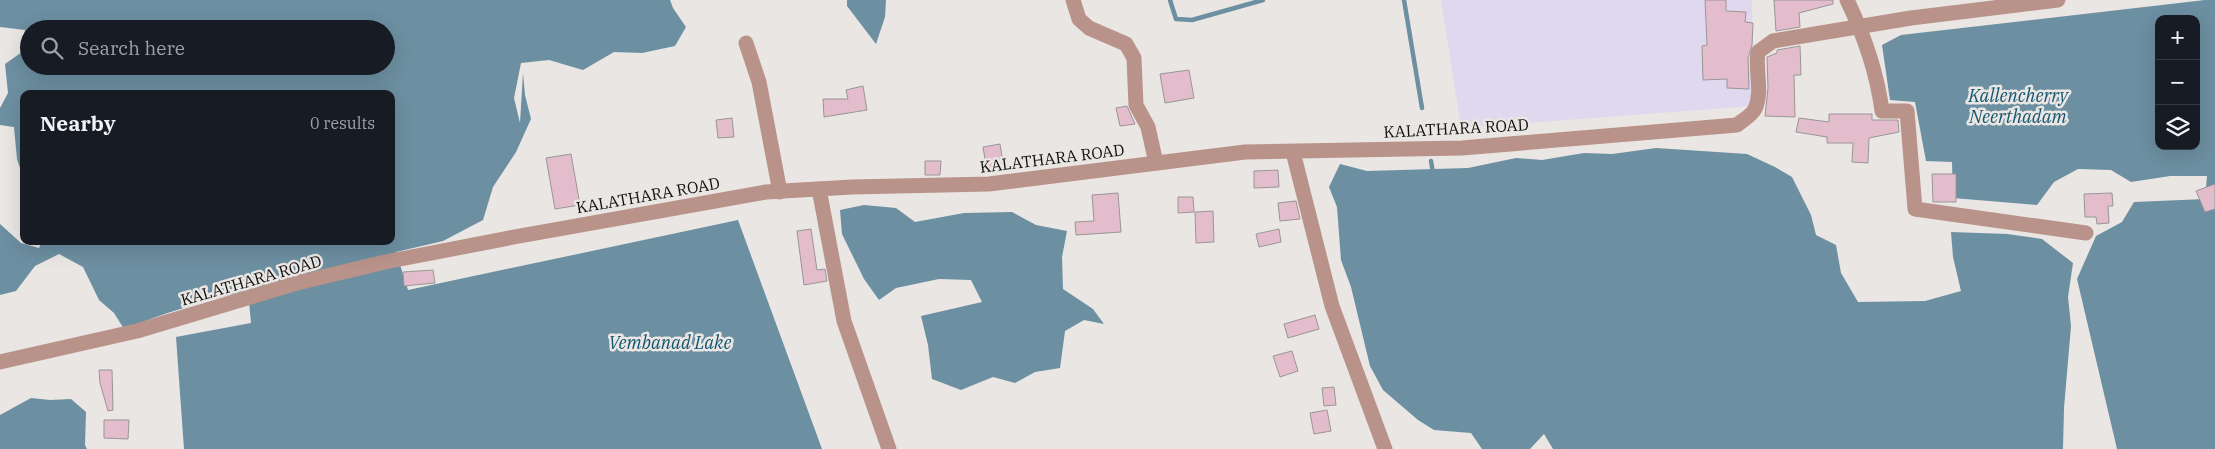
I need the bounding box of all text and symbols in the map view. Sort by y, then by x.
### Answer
map controls [2155,15,2200,150]
button: + [2155,15,2200,60]
search box [20,20,395,75]
icon: search [38,34,66,62]
text: Search here [78,36,185,60]
button: − [2155,60,2200,105]
water label: Kallencherry Neerthadam [1967,84,2069,128]
button: layers [2155,105,2200,150]
text: Nearby [40,109,116,137]
text: 0 results [310,113,375,133]
street label: KALATHARA ROAD [1383,114,1529,142]
street label: KALATHARA ROAD [979,139,1125,177]
street label: KALATHARA ROAD [575,173,721,217]
street label: KALATHARA ROAD [178,250,324,310]
water label: Vembanad Lake [609,331,731,354]

